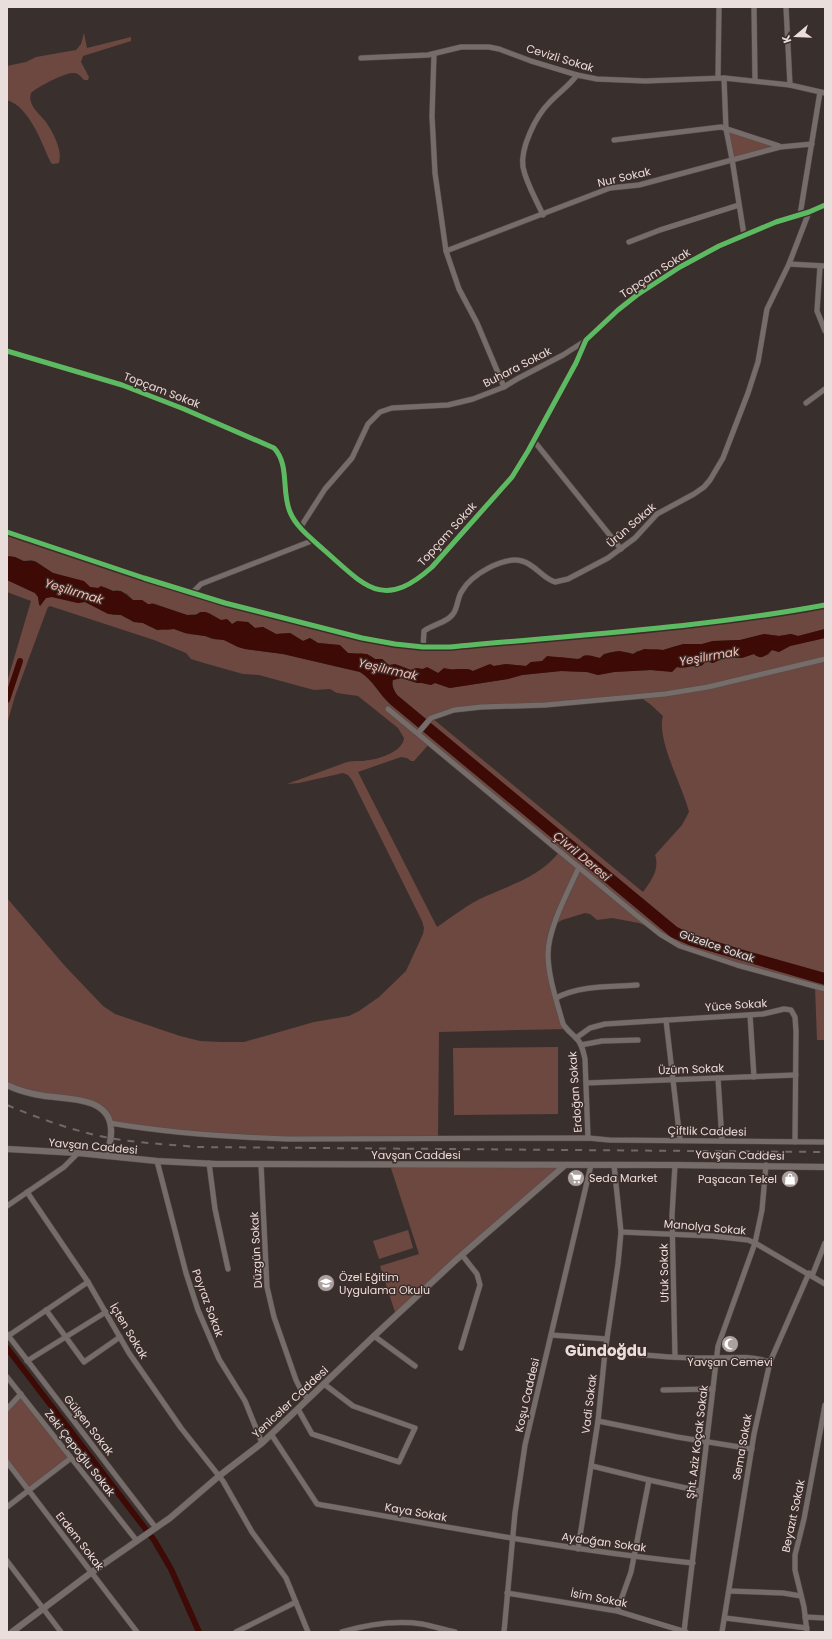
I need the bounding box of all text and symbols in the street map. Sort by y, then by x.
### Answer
north arrow [776,16,816,56]
text: K [778,33,795,45]
street label: Cevizli Sokak [524,40,596,76]
street label: Nur Sokak [596,163,652,191]
street label: Topçam Sokak [617,244,694,302]
street label: Buhara Sokak [480,343,554,391]
street label: Topçam Sokak [121,368,203,412]
street label: Topçam Sokak [414,498,480,569]
street label: Ürün Sokak [603,499,659,551]
water label: Yeşilırmak [42,574,106,608]
water label: Yeşilırmak [678,642,741,670]
water label: Yeşilırmak [357,654,420,684]
water label: Çivril Deresi [550,827,615,886]
street label: Güzelce Sokak [677,926,757,967]
street label: Yüce Sokak [704,995,768,1015]
street label: Erdoğan Sokak [564,1051,586,1133]
street label: Üzüm Sokak [658,1060,725,1078]
street label: Çiftlik Caddesi [667,1122,747,1140]
street label: Yavşan Caddesi [48,1134,138,1158]
street label: Yavşan Caddesi [695,1146,785,1164]
street label: Yavşan Caddesi [371,1147,461,1163]
supermarket icon: Seda Market [566,1168,586,1188]
shop icon: Paşacan Tekel [780,1169,800,1189]
place label: Seda Market [589,1170,658,1186]
place label: Paşacan Tekel [698,1171,777,1187]
street label: Düzgün Sokak [246,1211,266,1289]
street label: Manolya Sokak [663,1215,747,1239]
street label: Ufuk Sokak [655,1243,673,1303]
street label: Poyraz Sokak [188,1267,228,1340]
place label: Özel Eğitim Uygulama Okulu [339,1269,430,1298]
school or university icon: Özel Eğitim Uygulama Okulu [316,1273,336,1293]
street label: İçten Sokak [106,1300,152,1362]
mosque icon: Yavşan Cemevi [720,1334,740,1354]
district label: Gündoğdu [565,1340,647,1361]
place label: Yavşan Cemevi [687,1354,773,1370]
street label: Koşu Caddesi [511,1356,543,1434]
street label: Yeniceler Caddesi [248,1362,332,1442]
street label: Vadi Sokak [577,1373,601,1435]
street label: Şht. Aziz Koçak Sokak [682,1384,712,1500]
street label: Gülşen Sokak [60,1391,118,1459]
street label: Zeki Çepoğlu Sokak [41,1406,119,1500]
street label: Sema Sokak [728,1412,756,1482]
street label: Beyazıt Sokak [777,1478,809,1554]
street label: Kaya Sokak [384,1499,449,1525]
street label: Erdem Sokak [52,1508,108,1574]
street label: Aydoğan Sokak [561,1528,648,1556]
street label: İsim Sokak [569,1585,629,1611]

